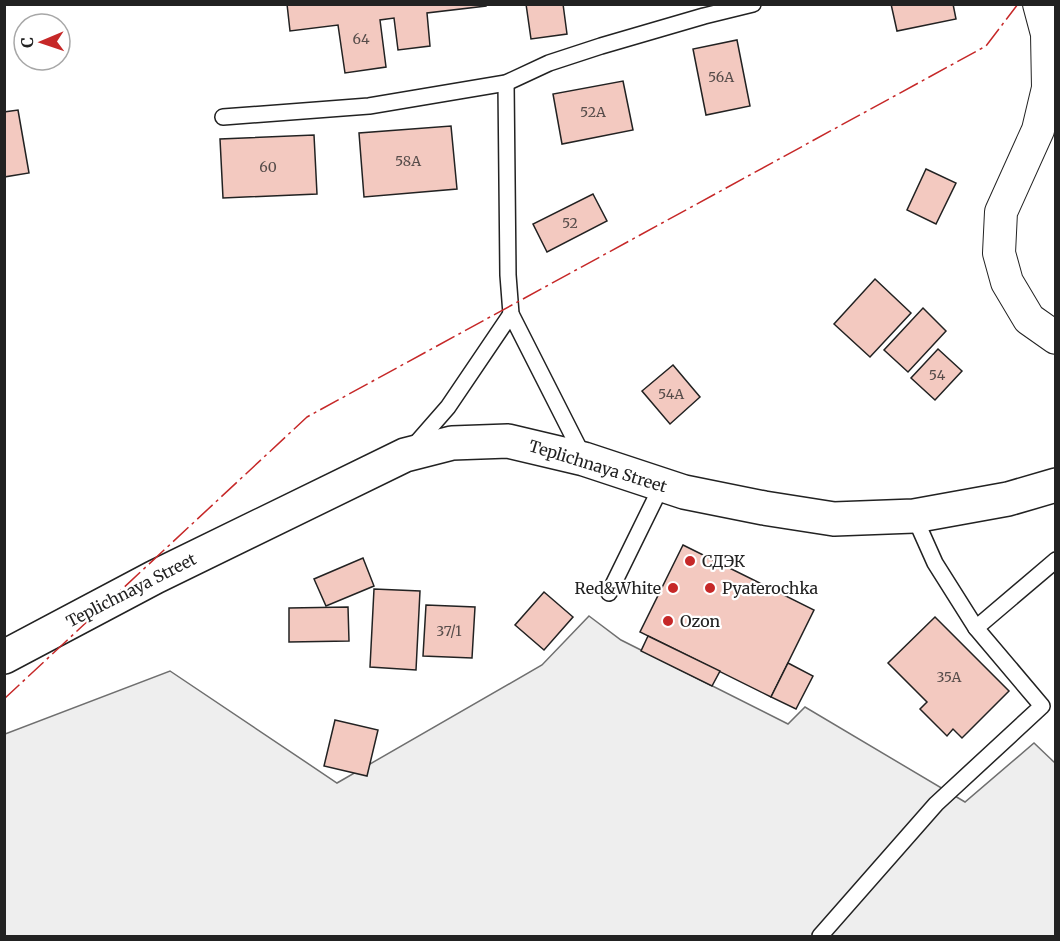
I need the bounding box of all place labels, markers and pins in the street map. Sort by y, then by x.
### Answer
place label: СДЭК [702,551,746,571]
marker: СДЭК [683,554,697,568]
place label: Red&White [575,578,661,598]
place label: Pyaterochka [722,578,819,598]
marker: Red&White [666,581,680,595]
marker: Pyaterochka [703,581,717,595]
place label: Ozon [680,611,720,631]
marker: Ozon [661,614,675,628]

